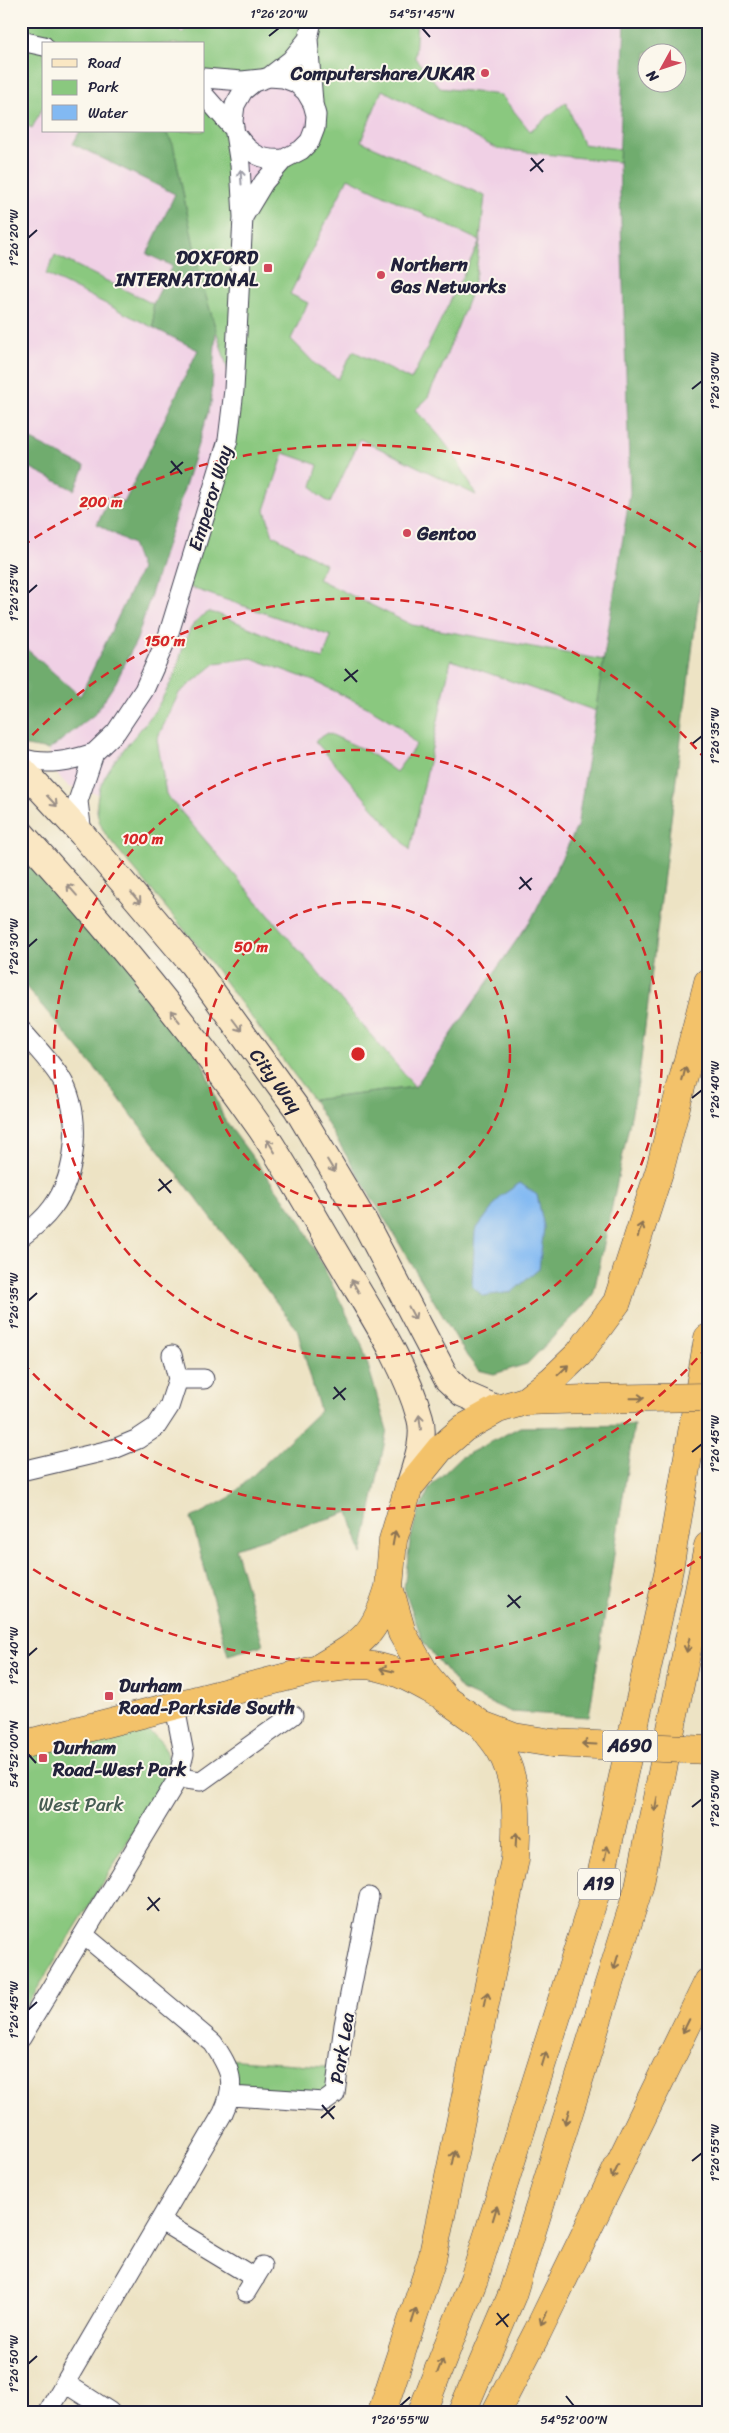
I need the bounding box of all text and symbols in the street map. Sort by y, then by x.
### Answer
text: 1°26'20"W [250,3,308,25]
text: 54°51'45"N [389,3,455,25]
legend [42,42,205,132]
north arrow [636,42,686,92]
text: Road [88,50,121,76]
place label: Computershare/UKAR [290,57,475,90]
text: N [640,64,666,89]
marker: Computershare/UKAR [479,67,491,79]
text: Park [88,74,119,100]
text: Water [88,100,128,126]
one-way arrow [236,169,245,185]
text: 1°26'20"W [3,209,25,267]
place label: DOXFORD INTERNATIONAL [114,241,259,296]
place label: Northern Gas Networks [390,248,507,303]
marker: DOXFORD INTERNATIONAL [262,262,274,274]
marker: Northern Gas Networks [375,269,387,281]
text: 1°26'30"W [704,352,726,409]
street label: Emperor Way [178,441,242,555]
text: 200 m [78,489,123,515]
place label: Gentoo [416,517,477,550]
marker: Gentoo [401,527,413,539]
text: 1°26'25"W [3,564,25,621]
text: 150 m [145,628,186,654]
text: 1°26'35"W [704,707,726,764]
one-way arrow [45,794,57,807]
text: 100 m [123,826,164,852]
one-way arrow [67,884,78,897]
one-way arrow [130,891,141,904]
text: 1°26'30"W [3,918,25,975]
text: 50 m [234,934,269,960]
one-way arrow [169,1010,180,1023]
one-way arrow [231,1018,242,1031]
street label: City Way [241,1041,312,1121]
centre of rings [349,1045,367,1063]
text: 1°26'40"W [704,1060,726,1119]
one-way arrow [680,1066,689,1082]
one-way arrow [266,1140,276,1154]
one-way arrow [326,1159,336,1174]
one-way arrow [636,1223,646,1239]
text: 1°26'35"W [3,1272,25,1329]
one-way arrow [349,1279,359,1293]
one-way arrow [408,1305,417,1320]
one-way arrow [557,1364,569,1376]
one-way arrow [628,1393,645,1403]
text: 1°26'45"W [704,1414,726,1473]
one-way arrow [414,1415,424,1431]
one-way arrow [389,1531,399,1547]
text: 1°26'40"W [3,1626,25,1685]
one-way arrow [683,1637,693,1653]
one-way arrow [380,1665,396,1674]
place label: Durham Road-Parkside South [118,1669,295,1724]
marker: Durham Road-Parkside South [103,1690,115,1702]
text: 54°52'00"N [3,1720,25,1788]
road number: A690 [602,1730,658,1762]
place label: Durham Road-West Park [52,1731,187,1786]
one-way arrow [581,1740,597,1749]
marker: Durham Road-West Park [37,1752,49,1764]
text: 1°26'50"W [704,1769,726,1828]
park label: West Park [39,1788,124,1821]
one-way arrow [651,1796,660,1812]
one-way arrow [512,1832,521,1848]
one-way arrow [602,1845,611,1861]
road number: A19 [578,1868,620,1900]
one-way arrow [611,1953,620,1969]
text: 1°26'45"W [3,1980,25,2039]
one-way arrow [482,1992,491,2008]
street label: Park Lea [320,2009,364,2086]
one-way arrow [681,2018,691,2033]
one-way arrow [539,2051,549,2067]
one-way arrow [562,2108,572,2124]
text: 1°26'55"W [704,2124,726,2182]
one-way arrow [449,2151,458,2167]
one-way arrow [610,2164,620,2179]
one-way arrow [491,2206,500,2222]
one-way arrow [409,2308,419,2324]
one-way arrow [539,2310,548,2325]
text: 1°26'50"W [3,2334,25,2393]
one-way arrow [436,2359,445,2375]
text: 1°26'55"W [371,2409,429,2431]
text: 54°52'00"N [540,2409,608,2431]

